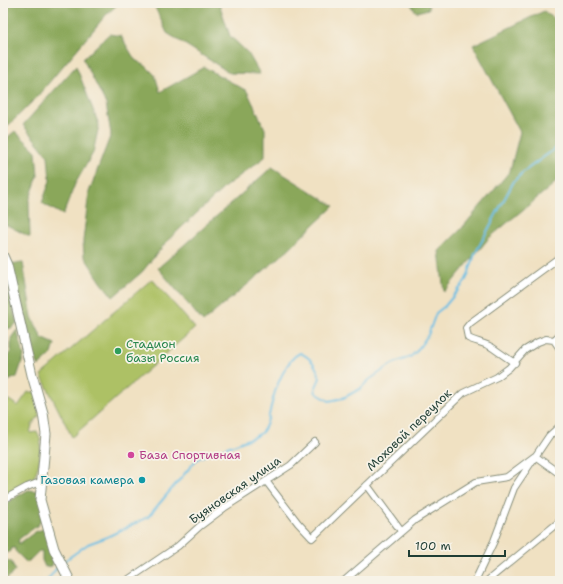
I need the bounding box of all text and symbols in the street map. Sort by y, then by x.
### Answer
place label: Стадион базы Россия [126,336,199,366]
marker: Стадион базы Россия [113,346,123,356]
street label: Моховой переулок [363,385,455,475]
place label: База Спортивная [139,447,241,463]
marker: База Спортивная [126,450,136,460]
street label: Буяновская улица [186,452,284,528]
place label: Газовая камера [40,472,135,488]
marker: Газовая камера [137,475,147,485]
scale bar [409,532,505,558]
text: 100 m [415,538,451,554]

